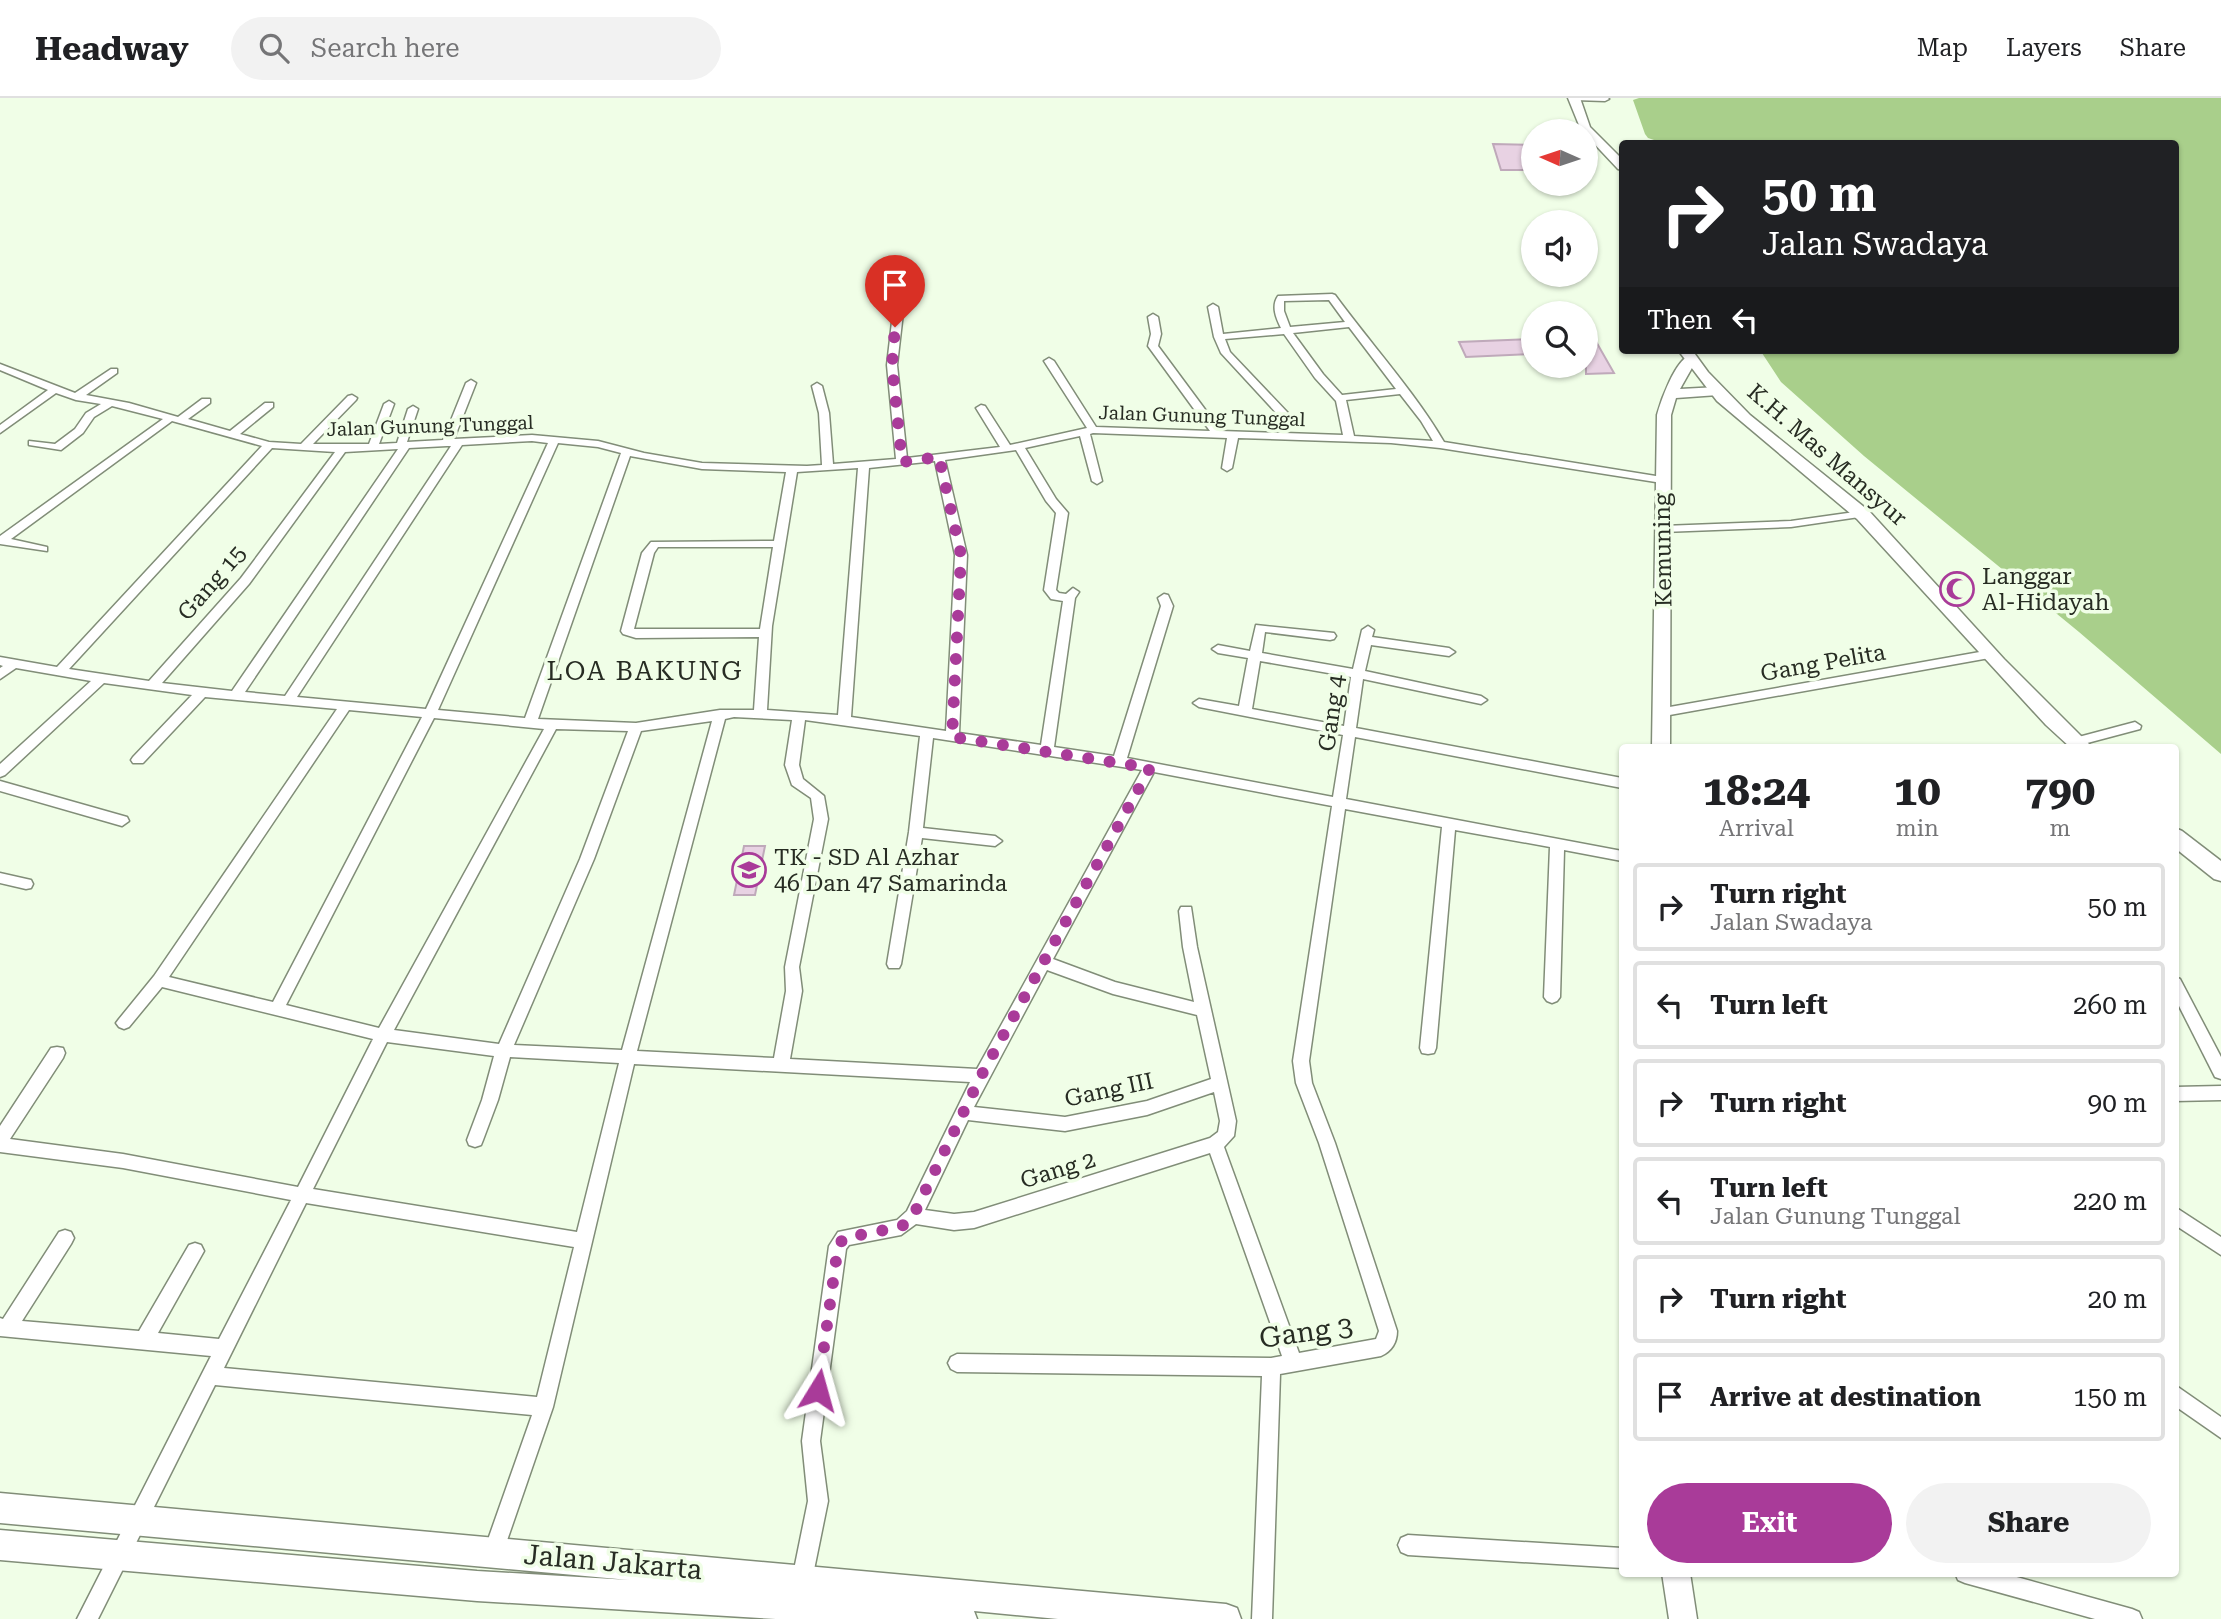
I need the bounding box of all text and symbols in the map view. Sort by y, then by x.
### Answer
search box [231,17,721,80]
text: Headway [35,29,189,68]
icon: search [255,29,293,67]
text: Search here [311,33,460,63]
text: Map [1917,34,1968,62]
text: Layers [2006,34,2082,62]
text: Share [2120,34,2186,62]
north arrow [1521,119,1598,196]
map controls [1521,119,1598,378]
text: 50 m [1762,166,1877,223]
icon: right [1647,168,1738,259]
button: sound [1521,210,1598,287]
text: Jalan Swadaya [1762,225,1988,263]
pin [865,255,925,327]
icon: arrive [876,266,914,304]
button: search [1521,301,1598,378]
icon: left [1726,301,1764,339]
text: Then [1647,305,1712,335]
street label: K.H. Mas Mansyur [1742,378,1912,532]
street label: Jalan Gunung Tunggal [1098,401,1306,431]
street label: Jalan Gunung Tunggal [326,411,534,441]
street label: Kemuning [1649,493,1677,607]
street label: Gang 15 [172,540,252,626]
place label: Langgar Al-Hidayah [1982,563,2109,616]
mosque icon: Langgar Al-Hidayah [1938,570,1976,608]
street label: Gang Pelita [1758,639,1888,687]
district label: LOA BAKUNG [547,656,743,686]
street label: Gang 4 [1313,673,1351,753]
text: 18:24 [1703,766,1810,815]
text: 10 [1894,766,1941,815]
text: 790 [2025,766,2095,815]
text: Arrival [1719,815,1794,842]
text: min [1896,815,1939,842]
text: m [2049,815,2070,842]
place label: TK - SD Al Azhar 46 Dan 47 Samarinda [774,844,1008,897]
school or university icon: TK - SD Al Azhar 46 Dan 47 Samarinda [730,851,768,889]
text: Turn right [1710,879,1846,909]
icon: right [1651,888,1689,926]
text: 50 m [2088,892,2147,922]
text: Jalan Swadaya [1710,909,1873,936]
icon: left [1651,986,1689,1024]
text: Turn left [1710,990,1828,1020]
text: 260 m [2073,990,2147,1020]
street label: Gang III [1062,1067,1156,1113]
icon: right [1651,1084,1689,1122]
text: Turn right [1710,1088,1846,1118]
text: 90 m [2088,1088,2147,1118]
street label: Gang 2 [1017,1146,1099,1194]
text: Turn left [1710,1173,1828,1203]
icon: left [1651,1182,1689,1220]
text: 220 m [2073,1186,2147,1216]
text: Jalan Gunung Tunggal [1710,1203,1961,1230]
icon: right [1651,1280,1689,1318]
text: Turn right [1710,1284,1846,1314]
text: 20 m [2088,1284,2147,1314]
street label: Gang 3 [1257,1309,1355,1355]
position arrow [781,1353,855,1427]
icon: arrive [1651,1378,1689,1416]
text: Arrive at destination [1710,1382,1981,1412]
text: 150 m [2073,1382,2147,1412]
button: Exit [1647,1483,1892,1563]
button: Share [1906,1483,2151,1563]
street label: Jalan Jakarta [522,1538,704,1586]

